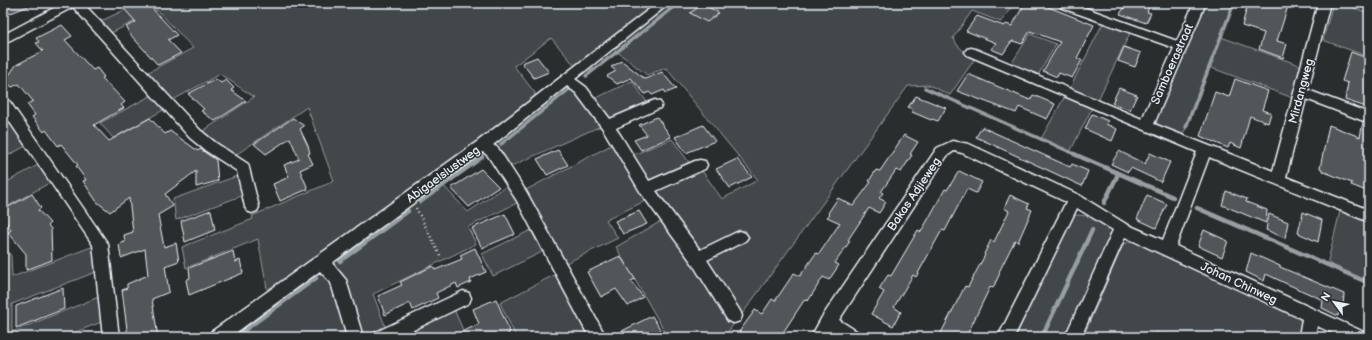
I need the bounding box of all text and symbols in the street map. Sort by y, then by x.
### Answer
street label: Samboerastraat [1148,21,1197,107]
street label: Mirdangweg [1286,57,1317,125]
street label: Abigaelslustweg [404,143,483,206]
street label: Bakas Adjieweg [884,155,945,234]
street label: Johan Chinweg [1198,259,1280,308]
north arrow [1314,282,1354,322]
text: N [1318,290,1334,304]

